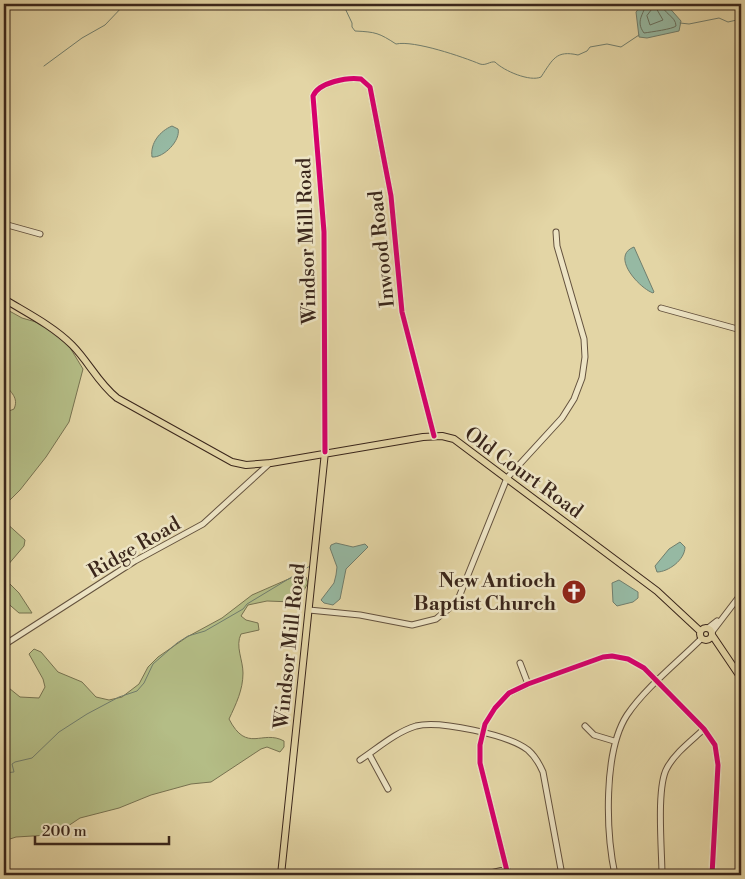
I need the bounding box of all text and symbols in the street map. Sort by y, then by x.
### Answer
street label: Windsor Mill Road [292,157,323,326]
street label: Inwood Road [364,189,401,309]
street label: Old Court Road [459,422,588,525]
street label: Ridge Road [84,512,186,585]
street label: Windsor Mill Road [269,561,312,731]
place label: New Antioch Baptist Church [414,569,557,617]
church icon: New Antioch Baptist Church [561,579,587,605]
scale bar [35,814,169,846]
text: 200 m [42,822,87,841]

